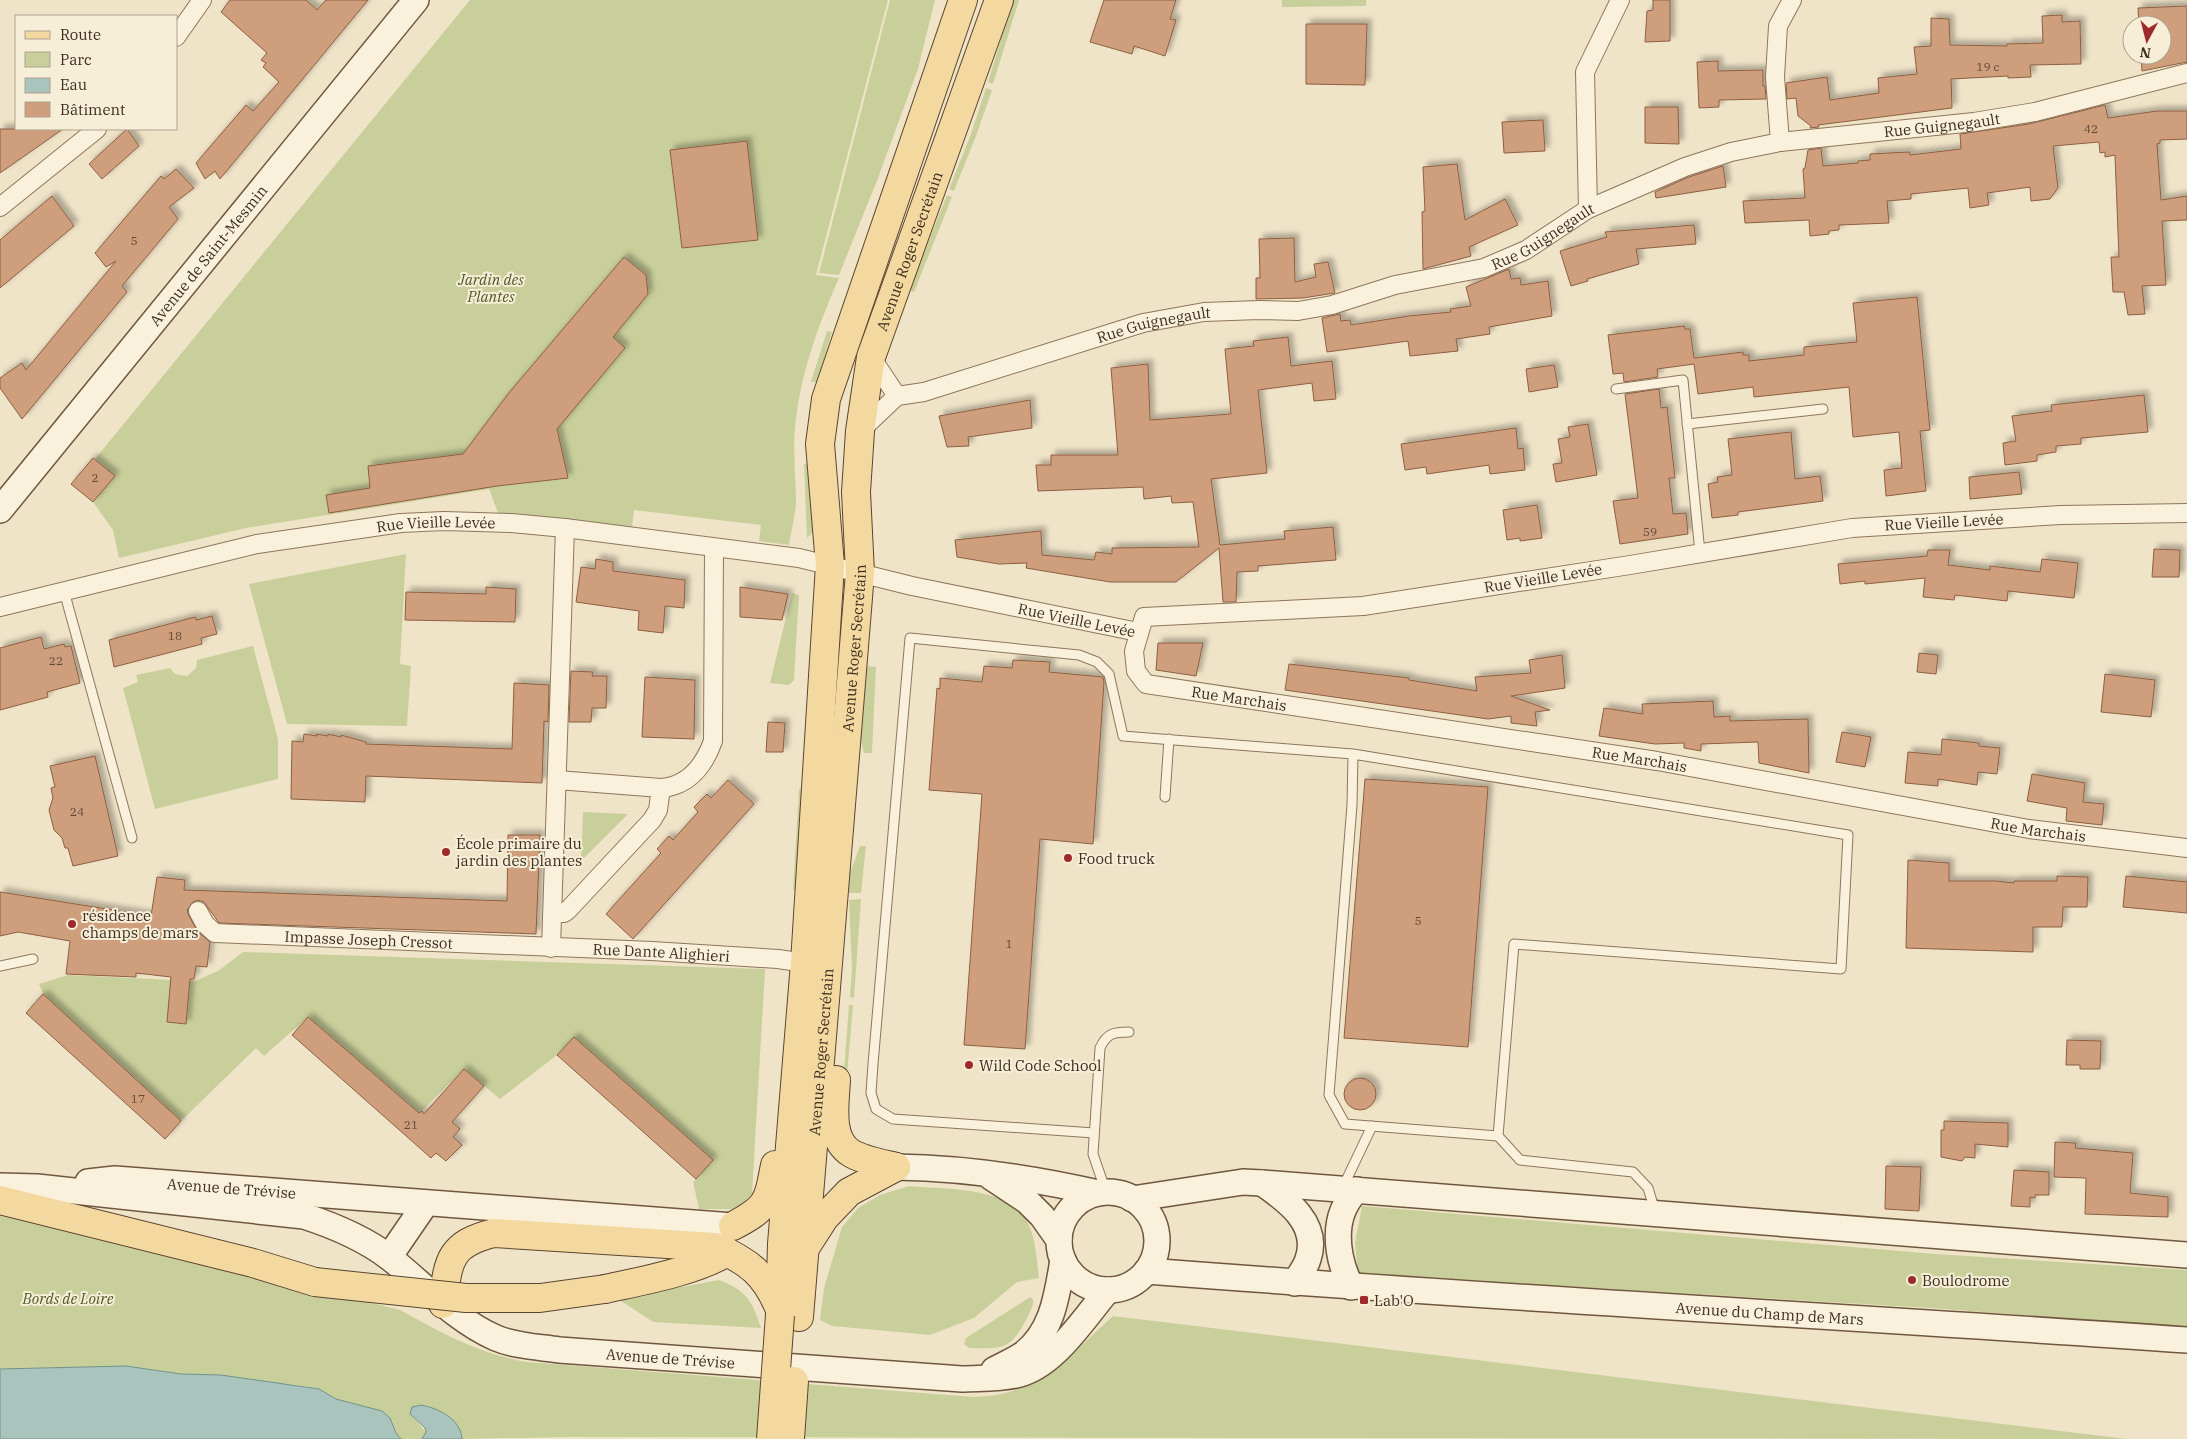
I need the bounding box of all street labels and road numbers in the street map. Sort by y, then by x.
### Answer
street label: Rue Guignegault [1883,108,2001,141]
street label: Avenue Roger Secrétain [872,168,946,333]
street label: Avenue de Saint-Mesmin [145,180,271,329]
street label: Rue Guignegault [1488,198,1597,273]
street label: Rue Guignegault [1094,302,1211,347]
street label: Rue Vieille Levée [1884,509,2004,535]
street label: Rue Vieille Levée [375,511,496,536]
street label: Rue Vieille Levée [1483,559,1603,597]
street label: Avenue Roger Secrétain [837,564,870,733]
street label: Rue Vieille Levée [1016,598,1137,641]
street label: Rue Marchais [1190,681,1288,715]
street label: Rue Marchais [1591,742,1689,776]
street label: Rue Marchais [1989,813,2087,845]
street label: Impasse Joseph Cressot [284,926,453,952]
street label: Rue Dante Alighieri [592,939,731,965]
street label: Avenue Roger Secrétain [804,967,837,1136]
street label: Avenue de Trévise [166,1173,297,1202]
street label: Avenue du Champ de Mars [1675,1298,1864,1328]
street label: Avenue de Trévise [605,1344,736,1372]

